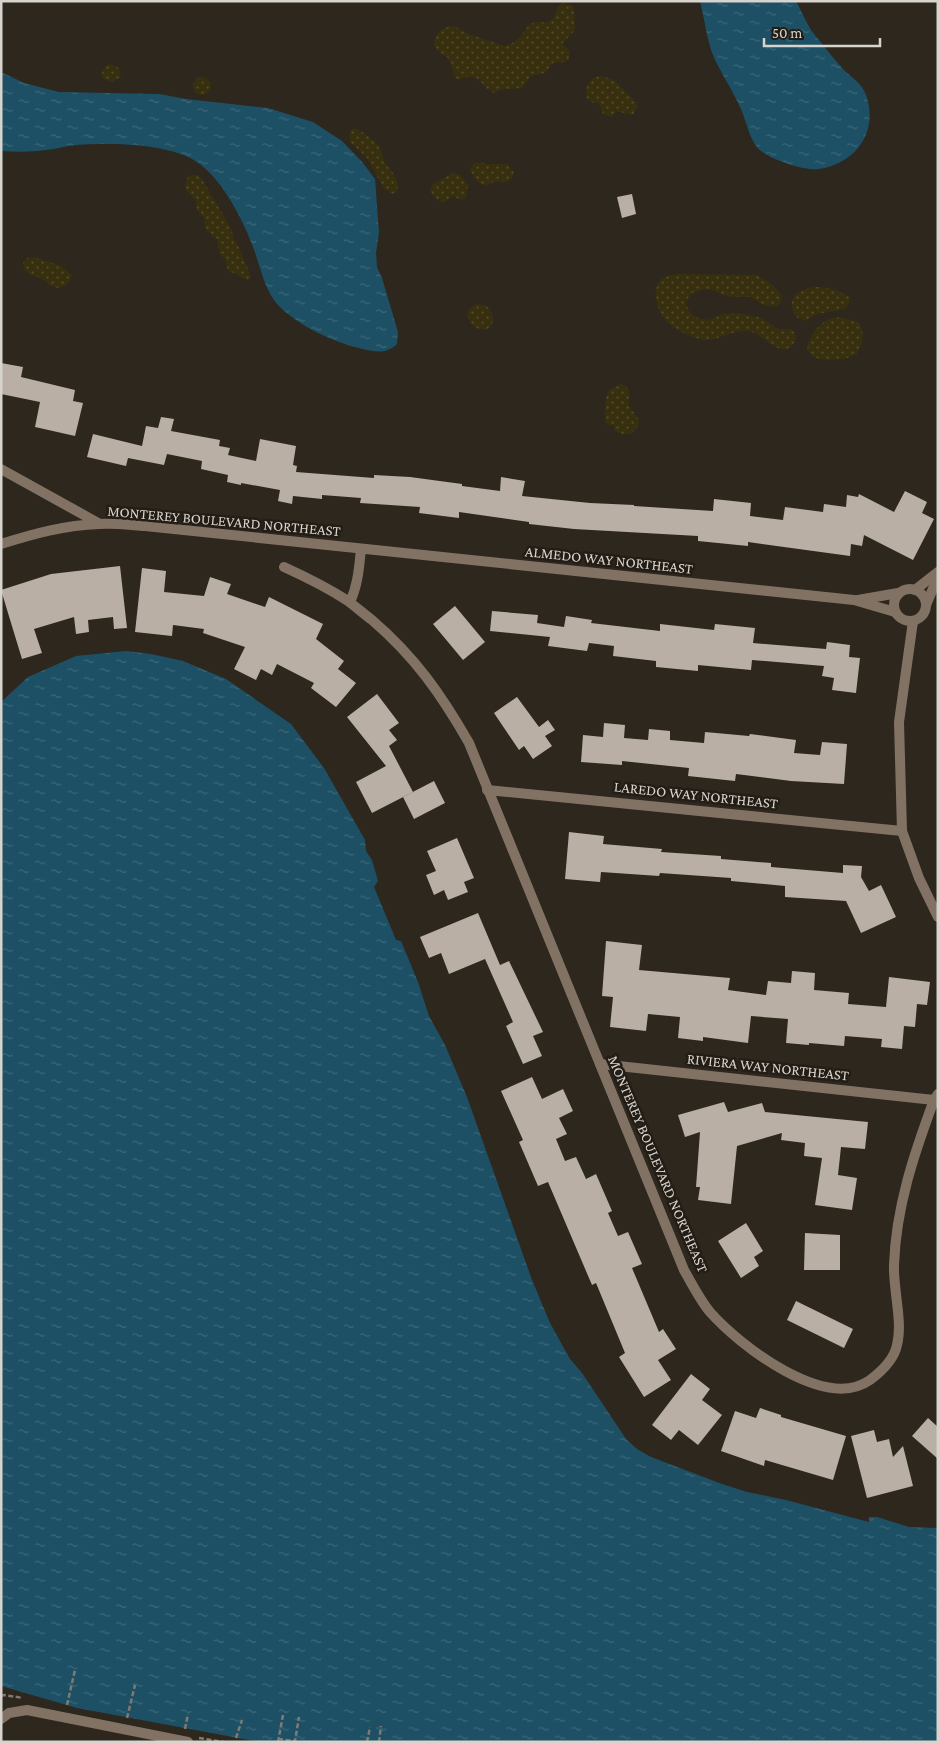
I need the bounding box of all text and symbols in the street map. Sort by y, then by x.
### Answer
scale bar [764,15,880,47]
text: 50 m [772,25,802,41]
street label: MONTEREY BOULEVARD NORTHEAST [107,503,341,539]
street label: ALMEDO WAY NORTHEAST [524,543,694,577]
street label: LAREDO WAY NORTHEAST [613,778,779,812]
street label: RIVIERA WAY NORTHEAST [686,1051,850,1083]
street label: MONTEREY BOULEVARD NORTHEAST [605,1053,711,1275]

